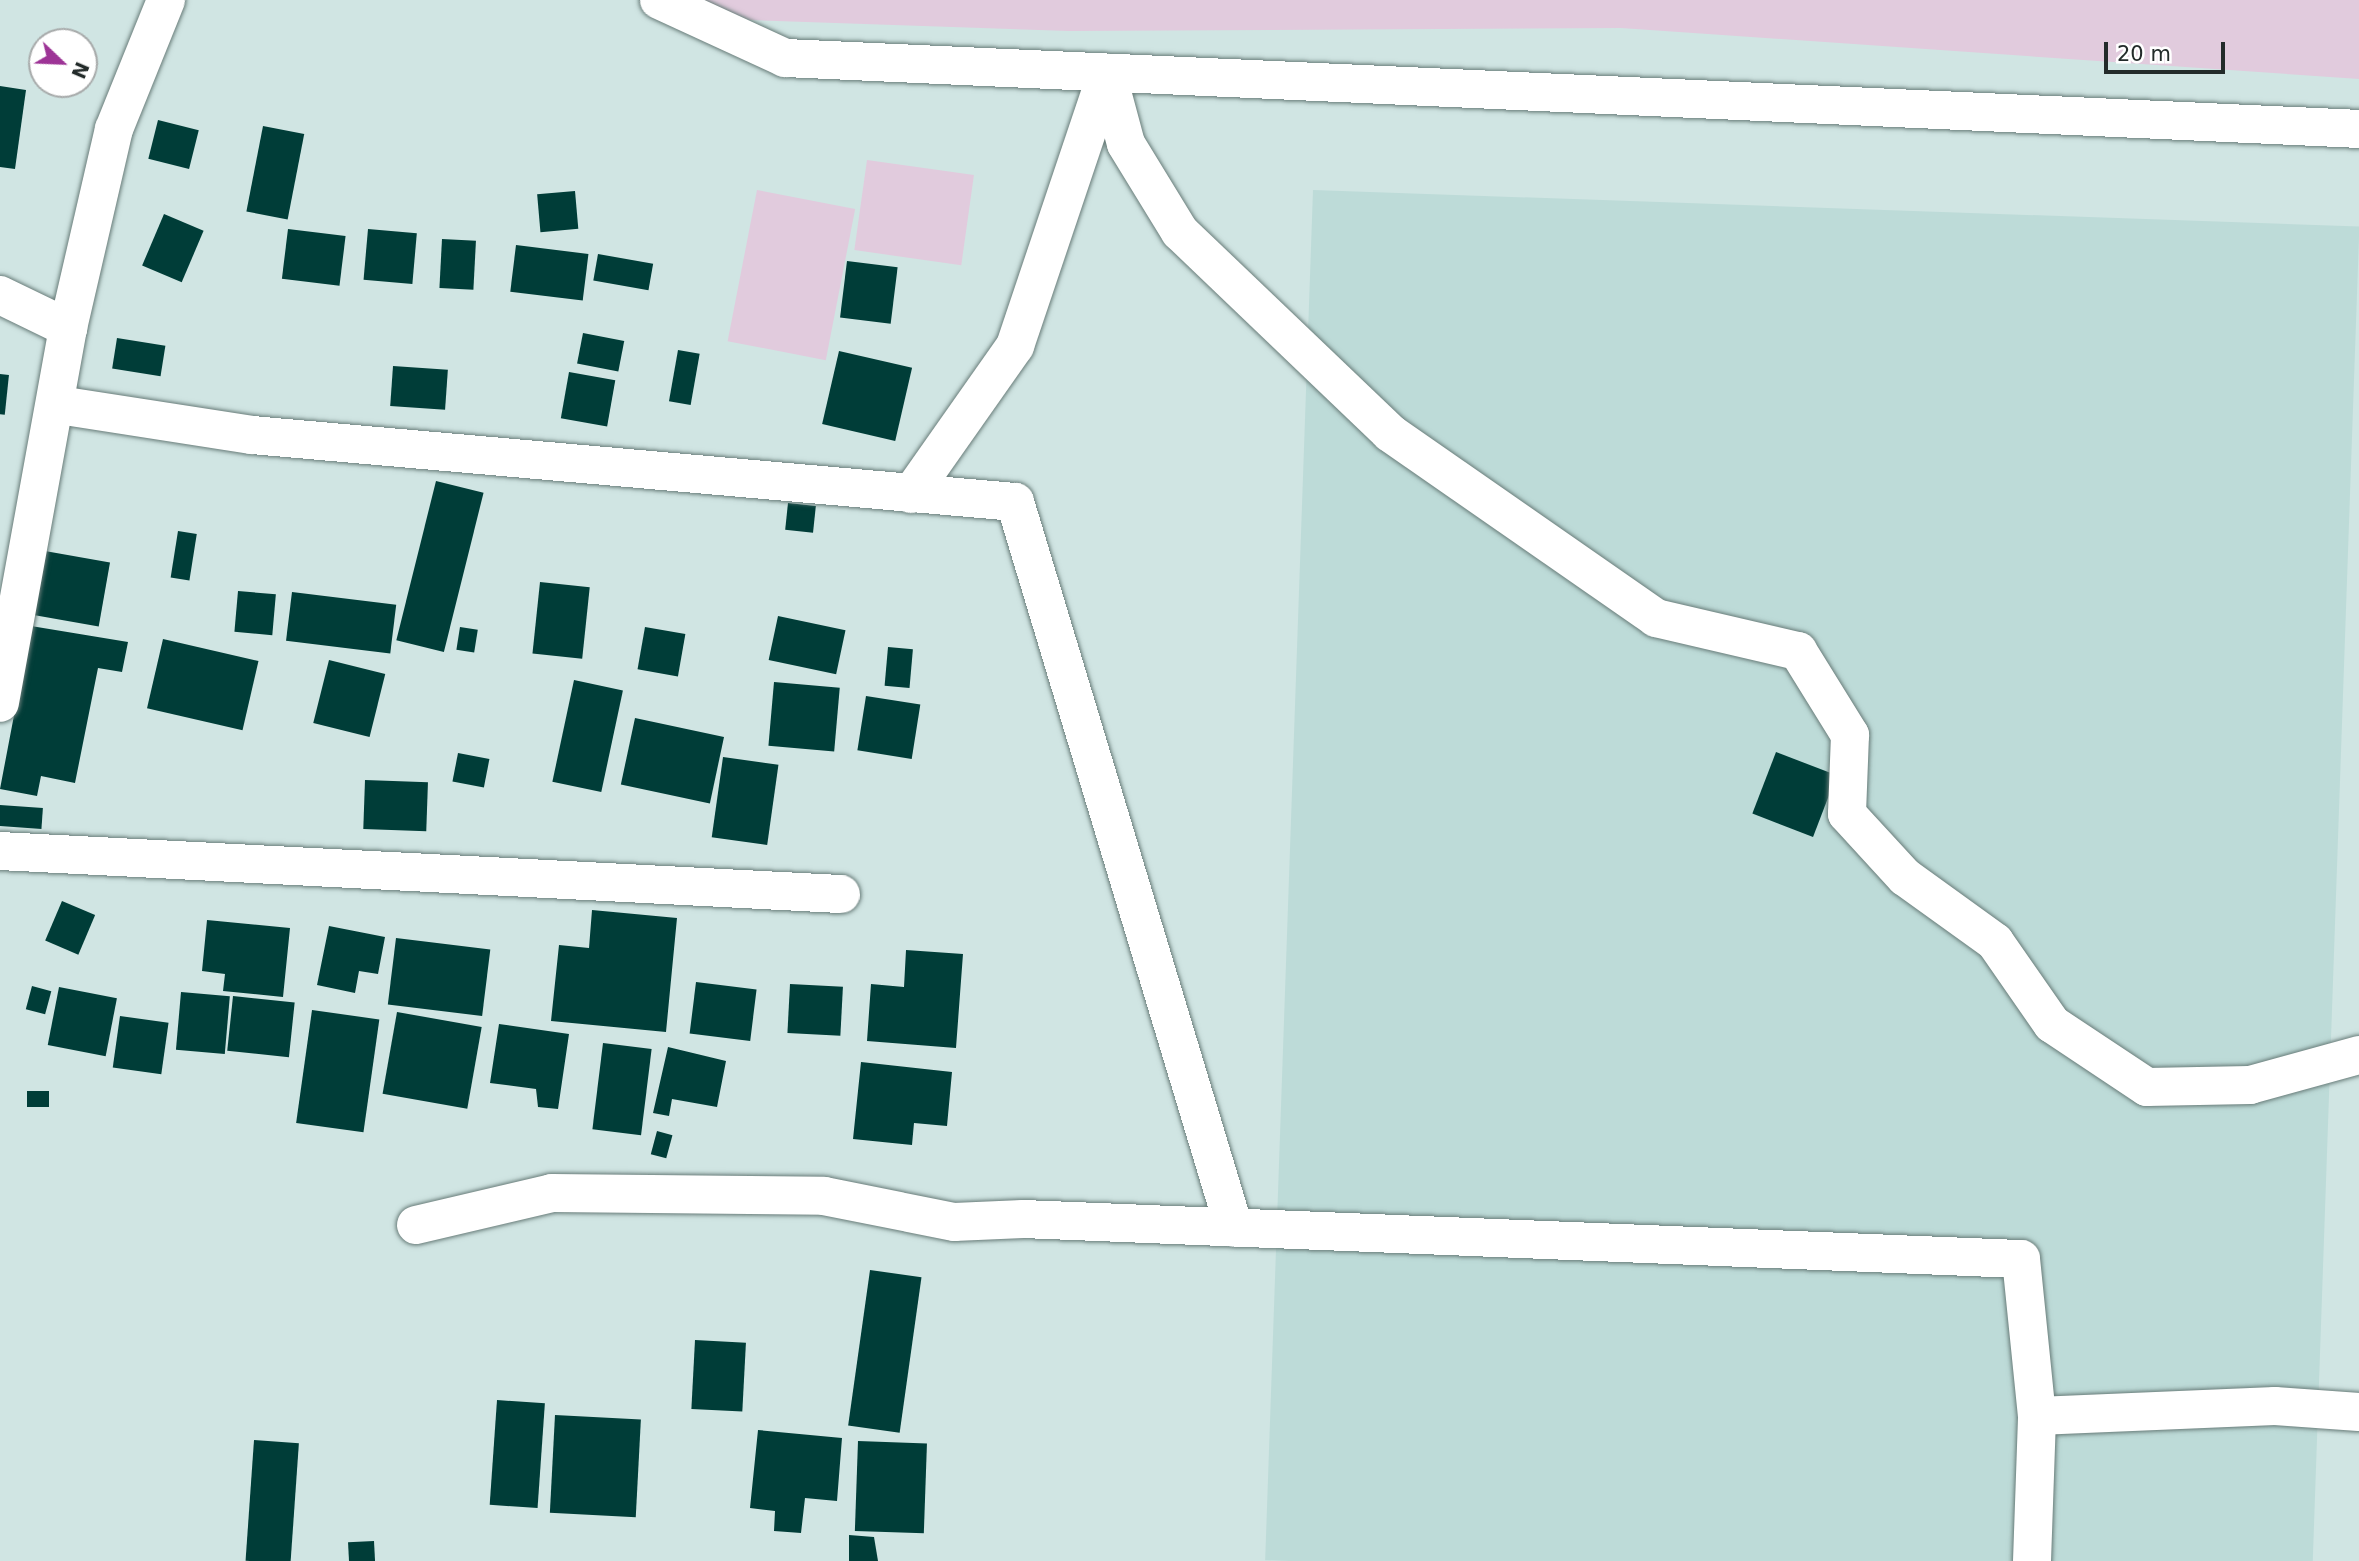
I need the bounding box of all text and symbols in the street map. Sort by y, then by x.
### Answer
north arrow [28,28,98,98]
scale bar [2107,28,2228,72]
text: 20 m [2117,42,2171,66]
text: N [67,59,94,82]

